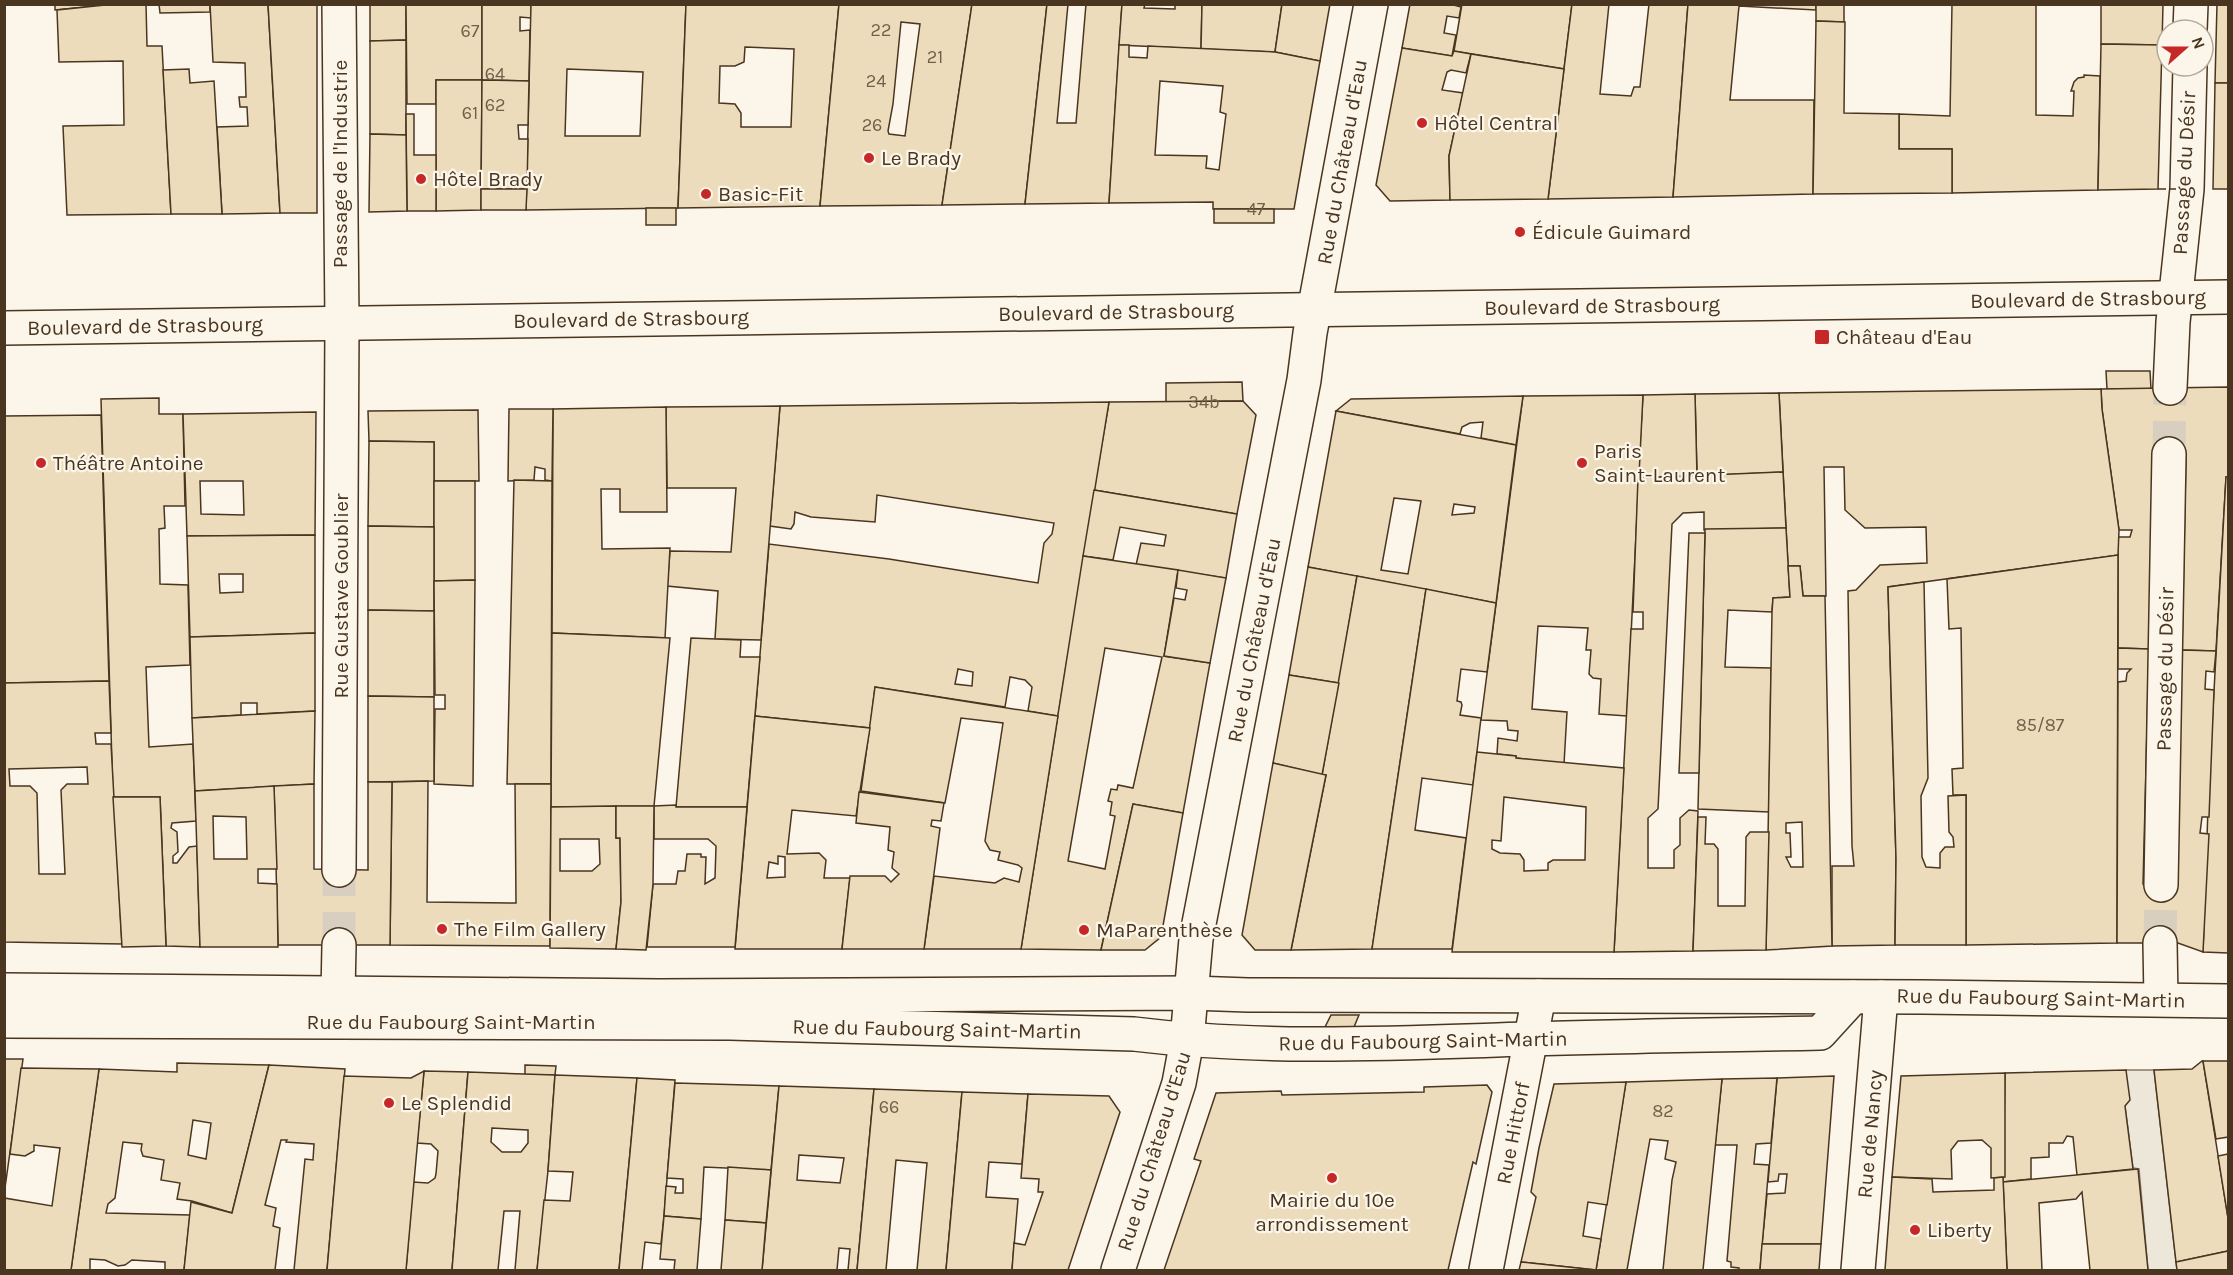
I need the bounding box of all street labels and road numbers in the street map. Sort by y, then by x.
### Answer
street label: Rue du Château d'Eau [1312,58,1372,266]
street label: Passage de l'Industrie [328,60,352,268]
street label: Passage du Désir [2168,90,2200,256]
street label: Boulevard de Strasbourg [1970,285,2206,313]
street label: Boulevard de Strasbourg [1484,292,1720,320]
street label: Boulevard de Strasbourg [998,298,1234,326]
street label: Boulevard de Strasbourg [513,305,749,333]
street label: Boulevard de Strasbourg [27,312,263,340]
street label: Rue Gustave Goublier [329,493,353,699]
street label: Rue du Château d'Eau [1222,536,1286,744]
street label: Passage du Désir [2152,586,2178,751]
street label: Rue du Faubourg Saint-Martin [1896,983,2186,1013]
street label: Rue du Faubourg Saint-Martin [306,1010,596,1034]
street label: Rue du Faubourg Saint-Martin [792,1014,1082,1044]
street label: Rue du Faubourg Saint-Martin [1278,1026,1568,1056]
street label: Rue du Château d'Eau [1112,1048,1196,1254]
street label: Rue de Nancy [1852,1069,1888,1199]
street label: Rue Hittorf [1491,1079,1535,1186]

